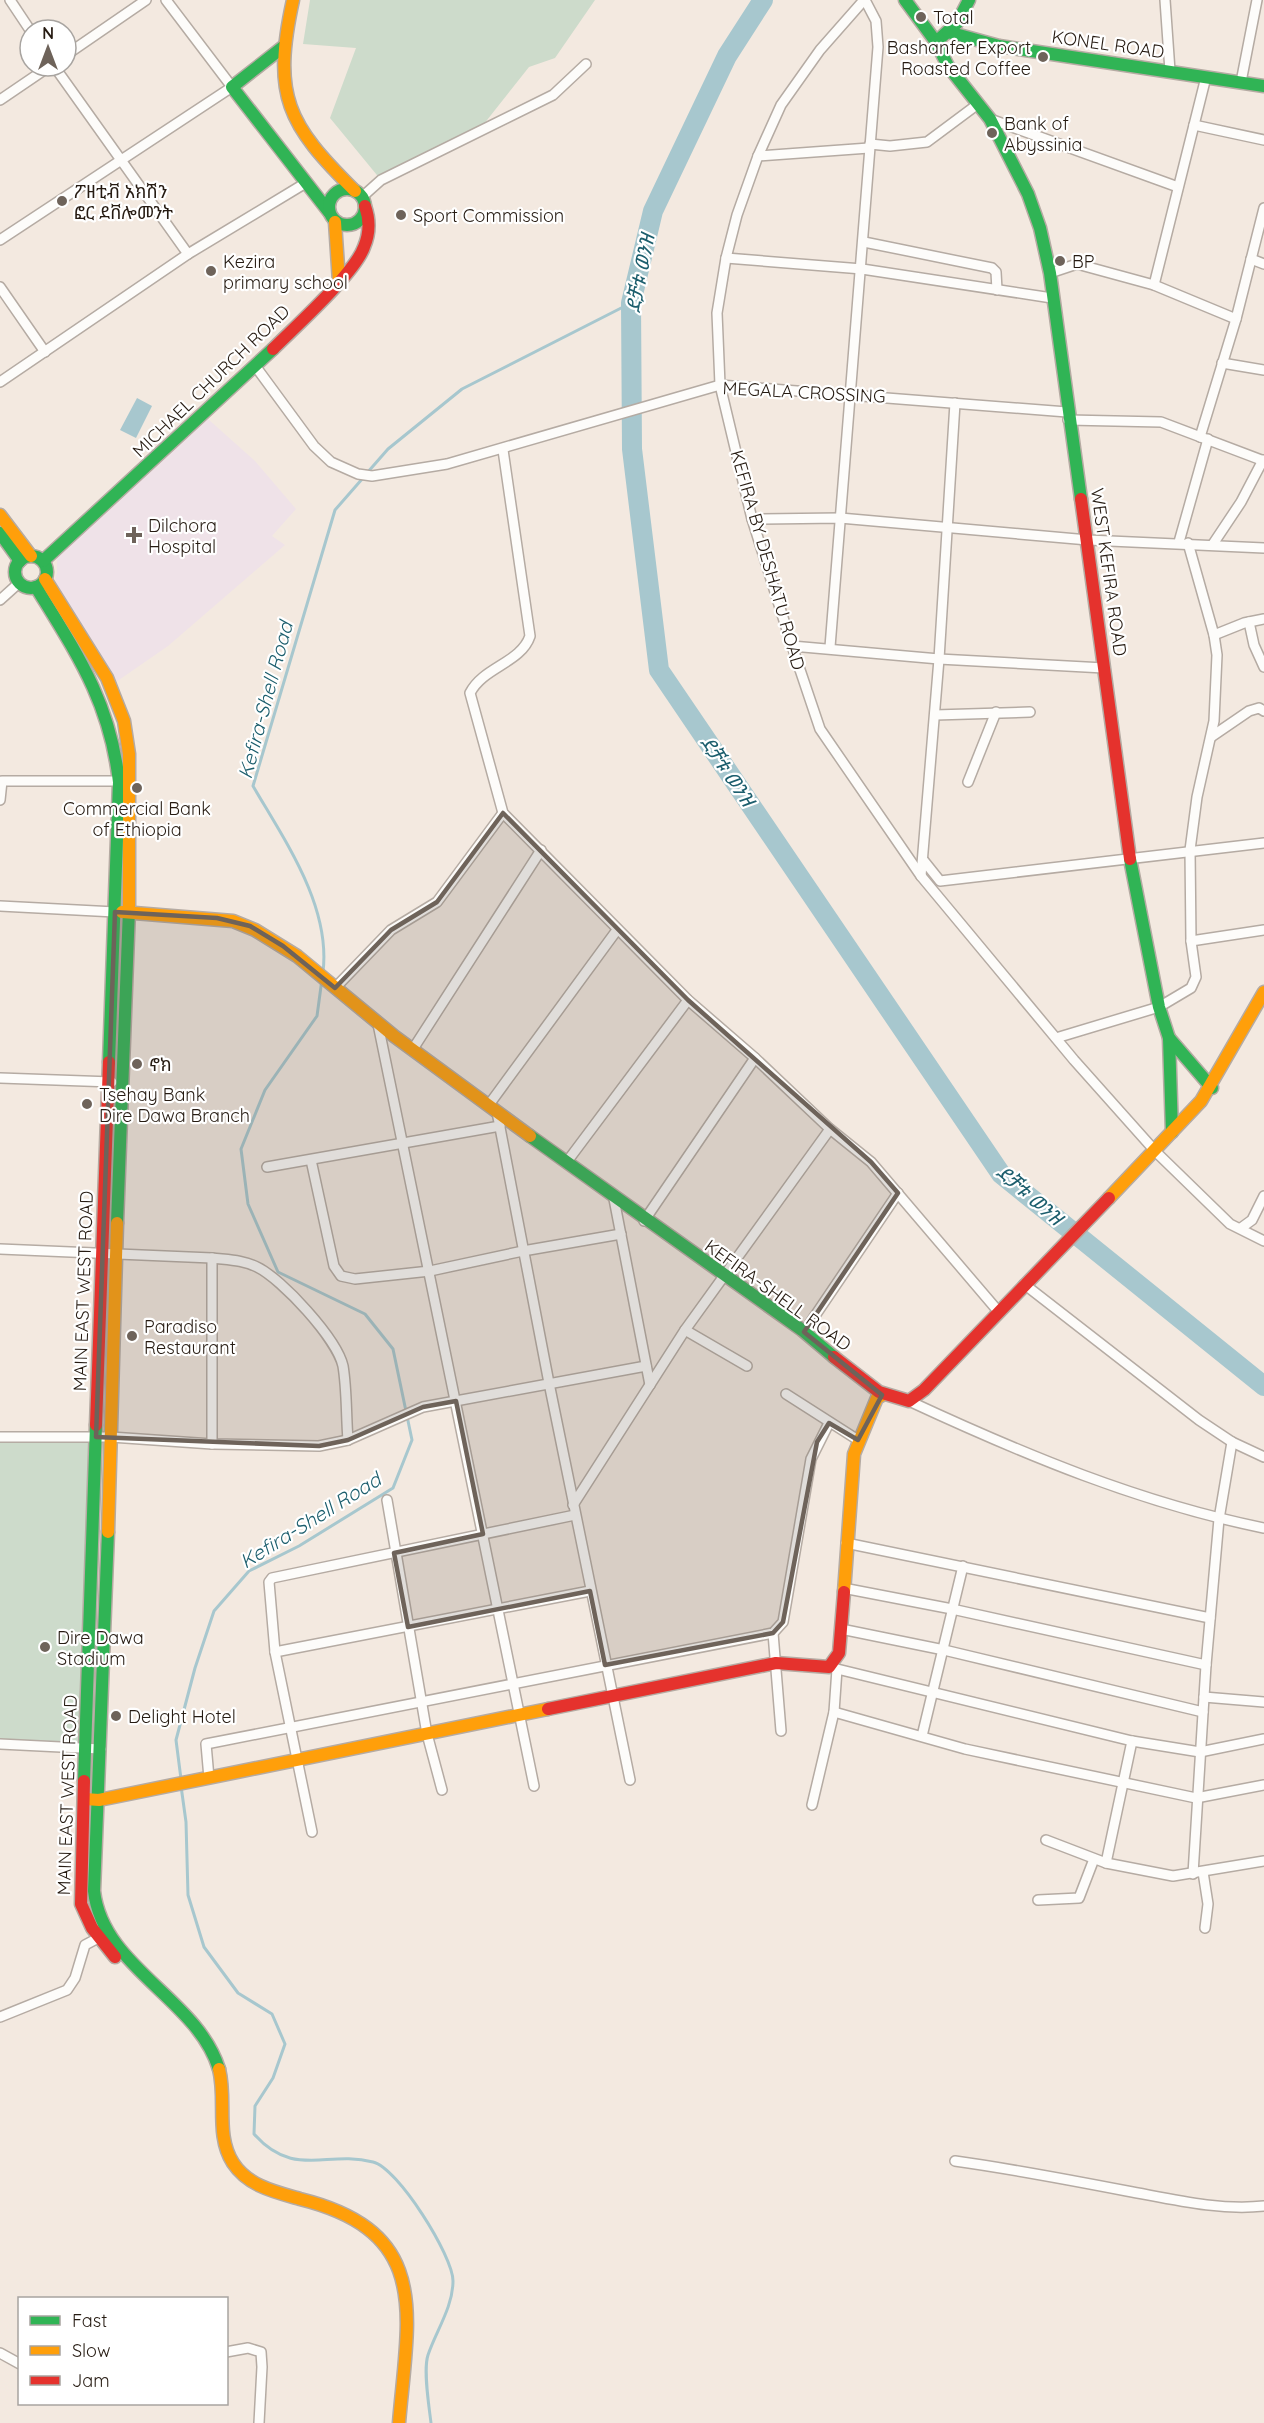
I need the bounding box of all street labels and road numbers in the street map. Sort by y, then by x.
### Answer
street label: KONEL ROAD [1050,25,1166,63]
street label: MICHAEL CHURCH ROAD [128,300,294,462]
street label: MEGALA CROSSING [722,376,886,408]
street label: KEFIRA BY DESHATU ROAD [726,447,810,673]
street label: WEST KEFIRA ROAD [1086,487,1132,658]
street label: MAIN EAST WEST ROAD [68,1190,98,1392]
street label: KEFIRA-SHELL ROAD [700,1234,856,1356]
street label: MAIN EAST WEST ROAD [52,1694,82,1896]

